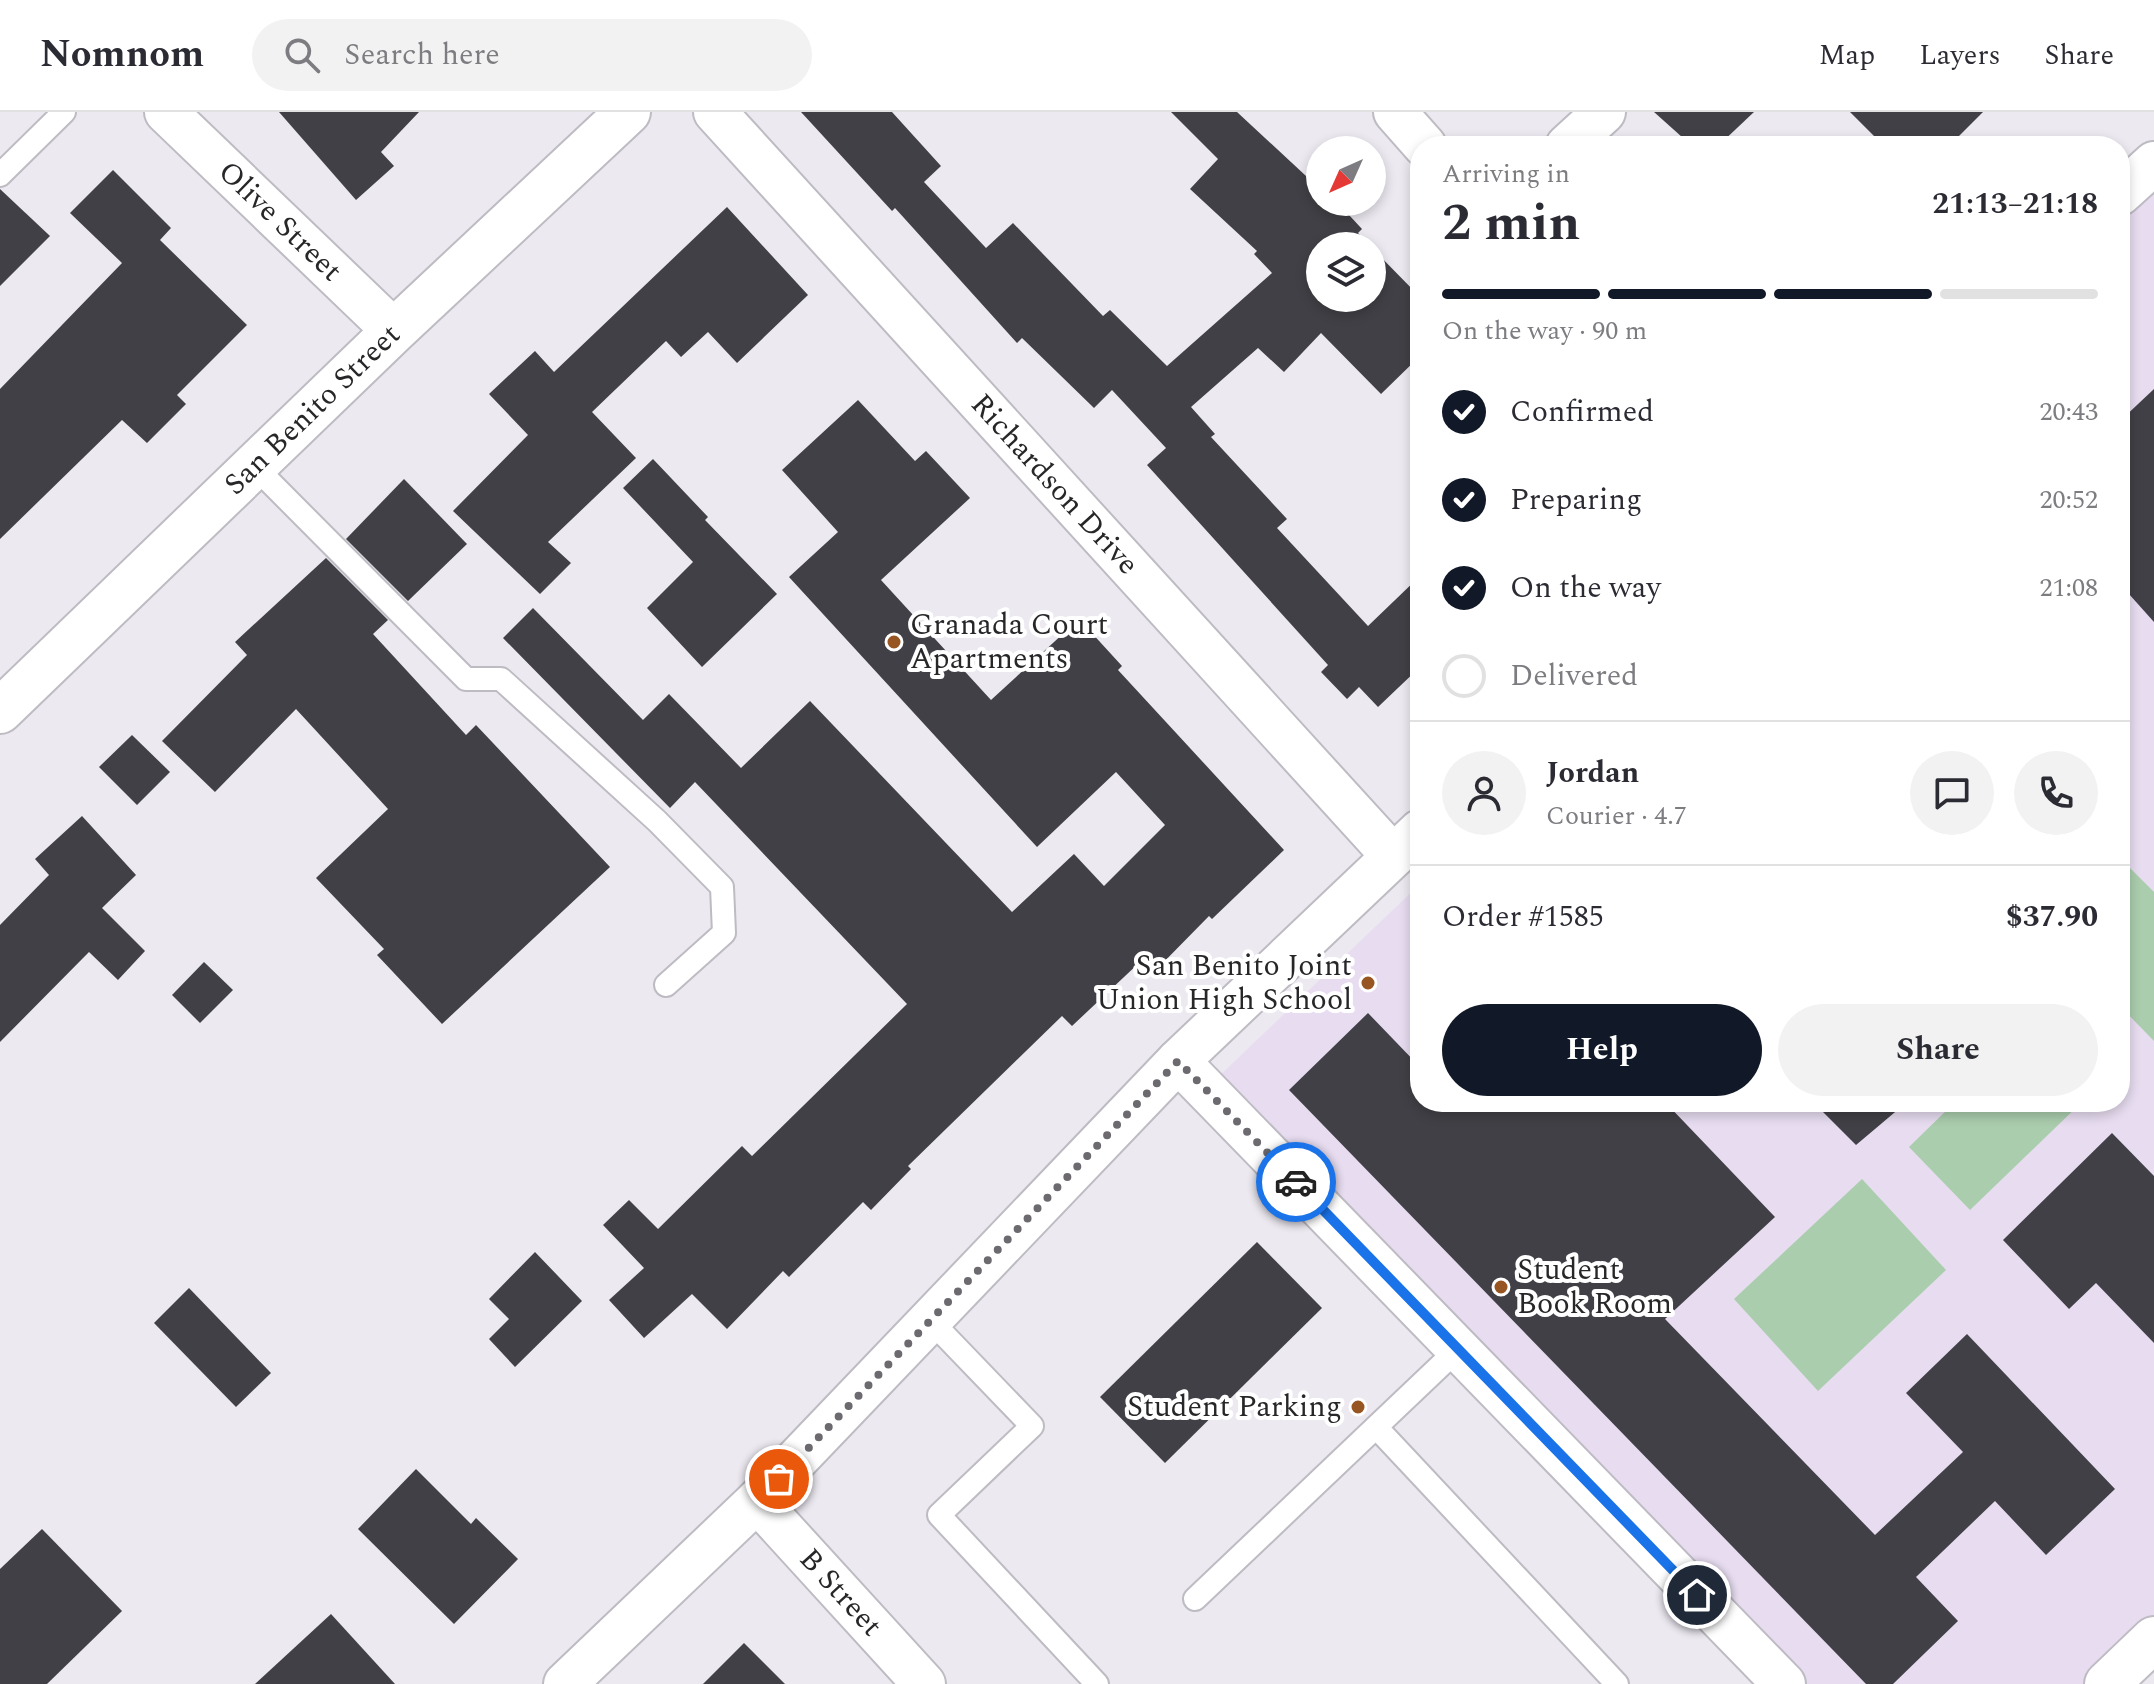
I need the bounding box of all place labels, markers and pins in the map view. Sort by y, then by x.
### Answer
place label: Granada Court Apartments [910,602,1108,682]
marker: Granada Court Apartments [885,633,903,651]
place label: San Benito Joint Union High School [1096,943,1352,1023]
marker: San Benito Joint Union High School [1359,974,1377,992]
place label: Student Book Room [1517,1247,1672,1327]
marker: Student Book Room [1492,1278,1510,1296]
place label: Student Parking [1127,1384,1342,1430]
marker: Student Parking [1349,1398,1367,1416]
pin [745,1445,813,1513]
pin [1663,1561,1731,1629]

